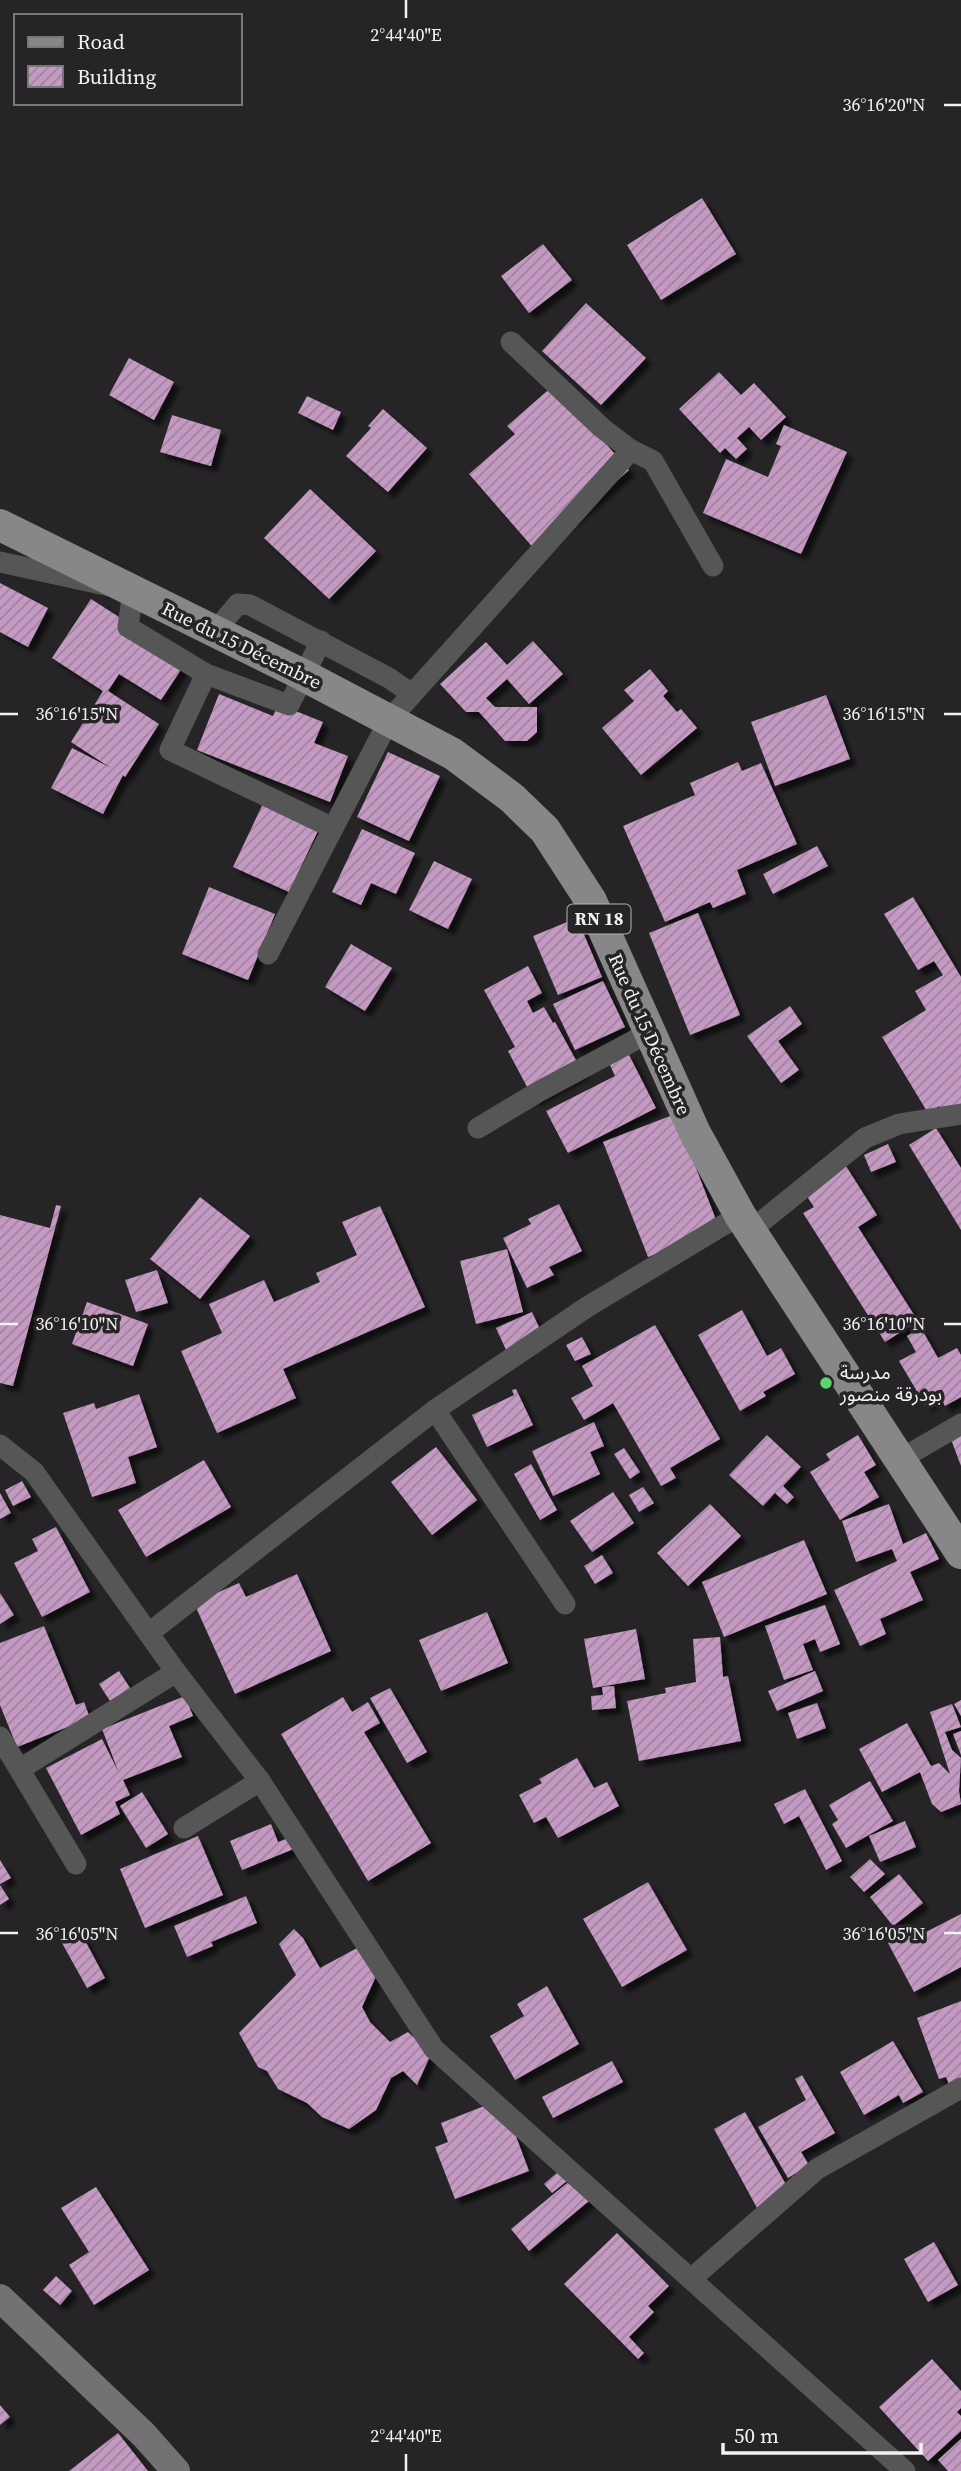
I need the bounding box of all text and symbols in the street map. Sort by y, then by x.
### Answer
legend [14,14,242,105]
text: 2°44'40"E [370,22,442,47]
text: Road [77,27,125,56]
text: Building [77,62,156,91]
text: 36°16'20"N [843,92,925,117]
street label: Rue du 15 Décembre [158,595,326,695]
text: 36°16'15"N [36,701,118,726]
text: 36°16'15"N [843,701,925,726]
road number: RN 18 [568,904,630,934]
street label: Rue du 15 Décembre [603,949,697,1119]
text: 36°16'10"N [36,1311,118,1336]
text: 36°16'10"N [843,1311,925,1336]
place label: مدرسة بودرقة منصور [839,1359,942,1407]
marker: مدرسة بودرقة منصور [818,1375,834,1391]
text: 36°16'05"N [36,1921,118,1946]
text: 36°16'05"N [843,1921,925,1946]
scale bar [723,2412,921,2456]
text: 50 m [734,2421,779,2450]
text: 2°44'40"E [370,2423,442,2448]

